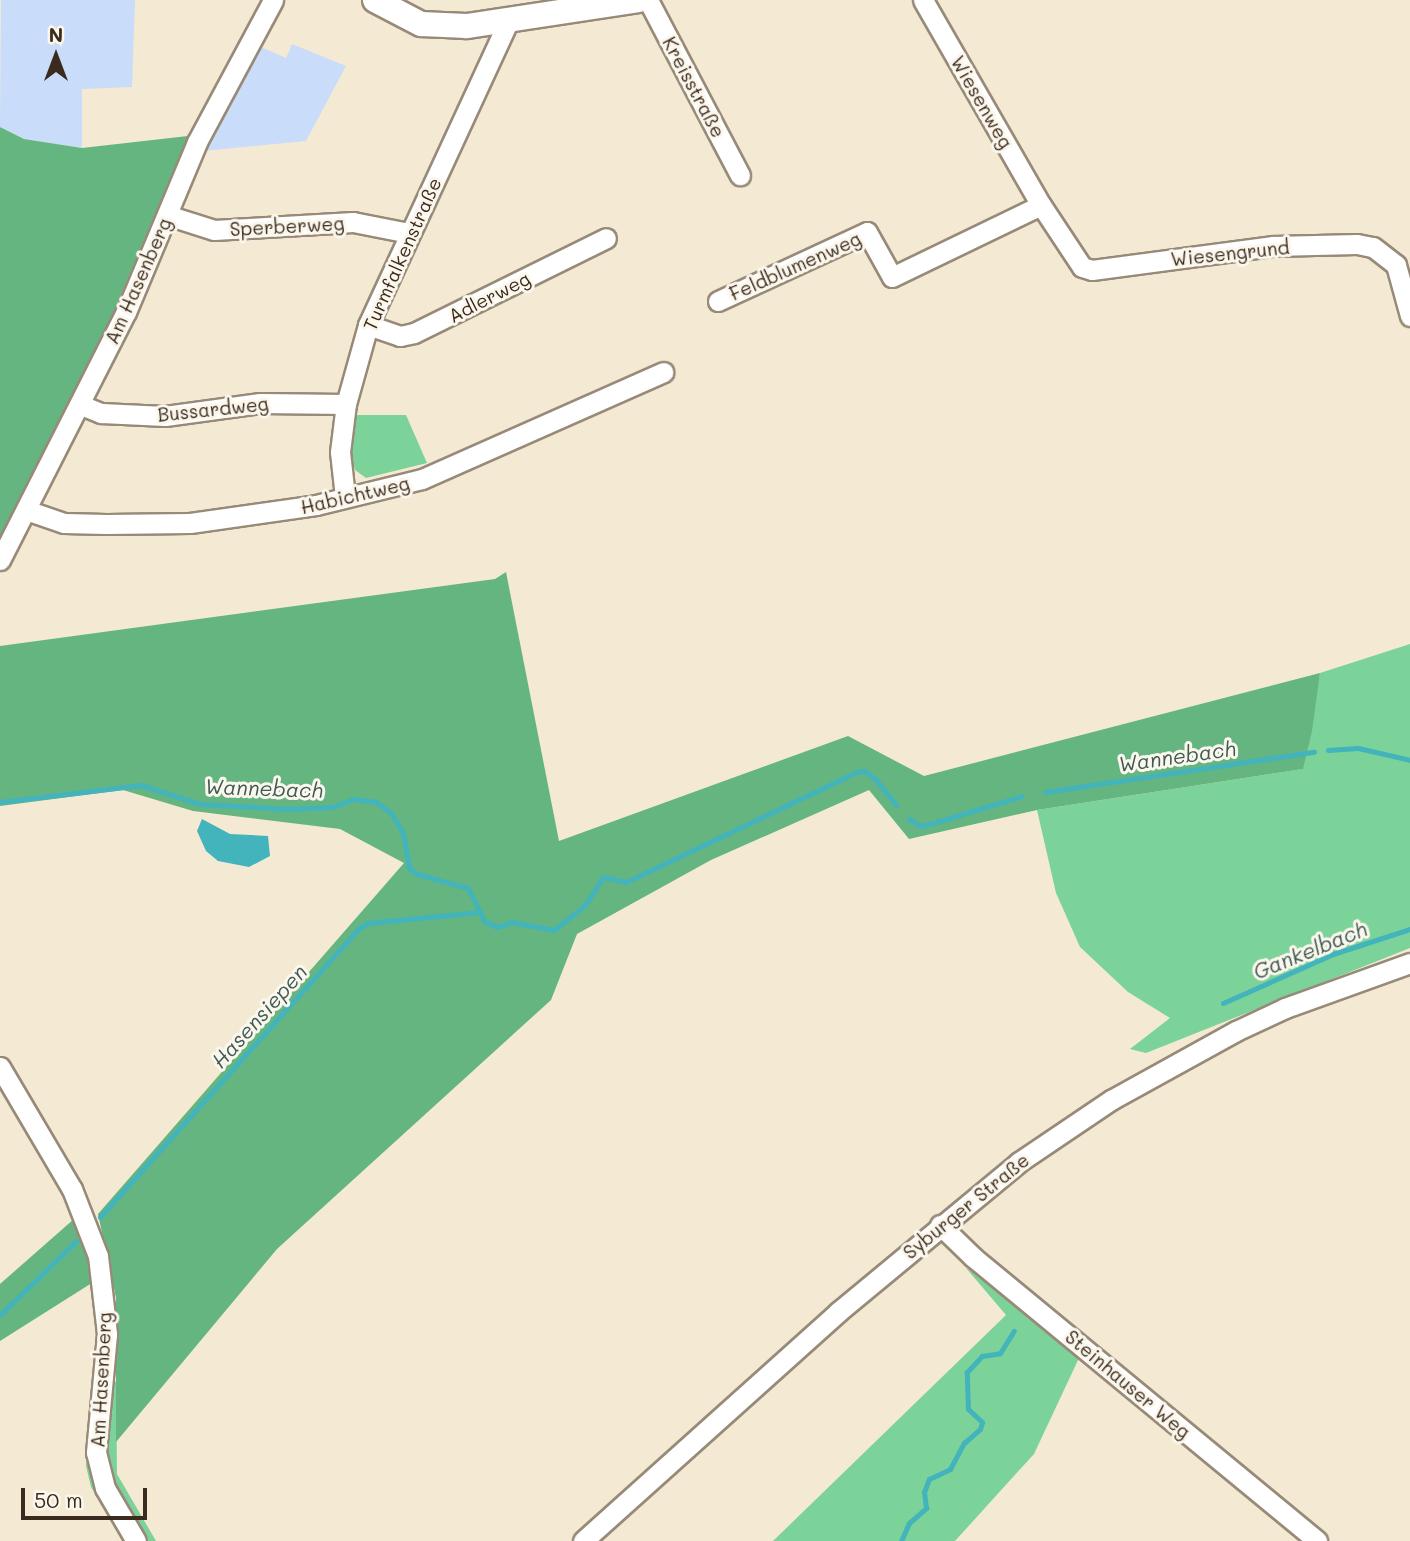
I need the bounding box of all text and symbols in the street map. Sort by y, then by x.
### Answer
north arrow [21,21,91,91]
text: N [49,22,63,47]
street label: Kreisstraße [658,33,730,141]
street label: Wiesenweg [946,52,1018,152]
street label: Turmfalkenstraße [358,174,446,334]
street label: Sperberweg [229,212,345,240]
street label: Am Hasenberg [100,214,176,348]
street label: Feldblumenweg [726,227,864,305]
street label: Wiesengrund [1169,235,1291,271]
street label: Adlerweg [444,267,534,327]
street label: Bussardweg [156,392,270,426]
street label: Habichtweg [298,471,412,519]
water label: Wannebach [1117,735,1237,777]
water label: Wannebach [204,773,324,803]
water label: Gankelbach [1249,916,1371,984]
water label: Hasensiepen [206,959,312,1073]
street label: Syburger Straße [898,1148,1034,1264]
street label: Am Hasenberg [86,1312,116,1448]
street label: Steinhauser Weg [1061,1325,1195,1443]
scale bar [24,1474,150,1518]
text: 50 m [34,1486,83,1513]

